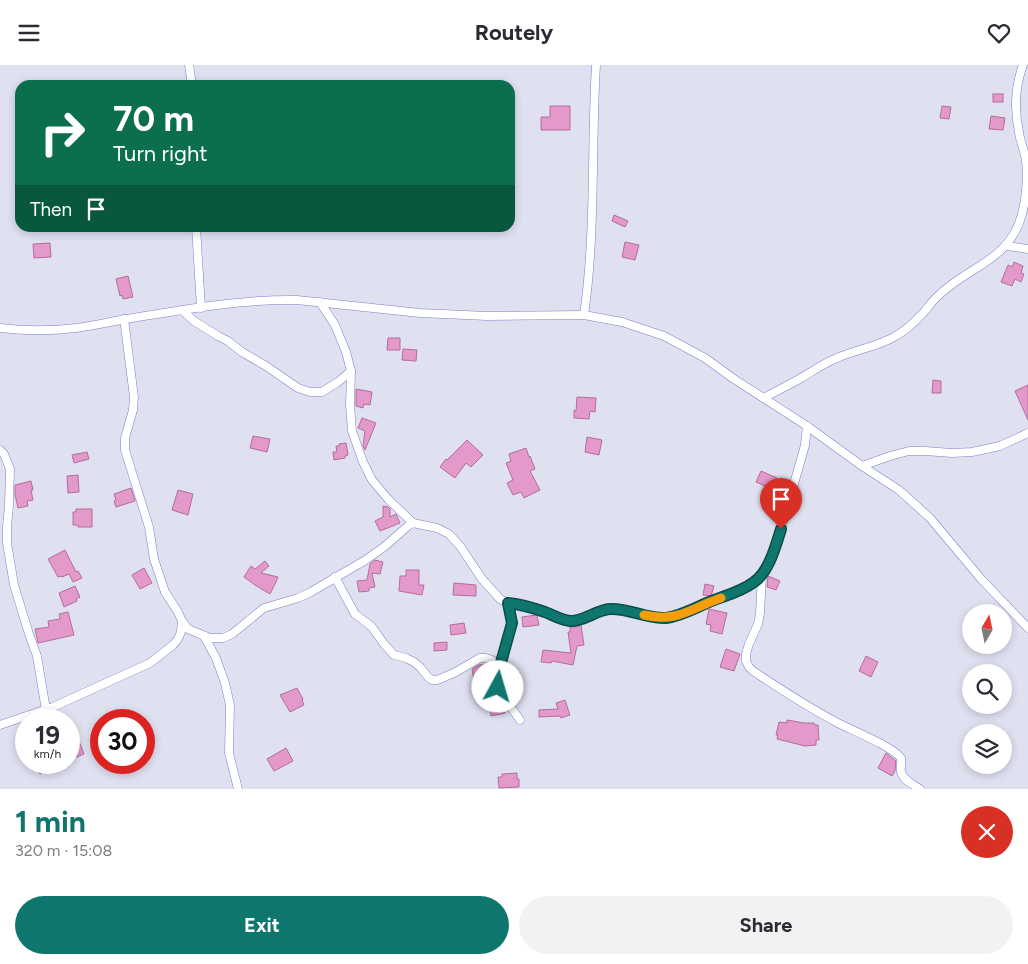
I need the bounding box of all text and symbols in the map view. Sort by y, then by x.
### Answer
icon: menu [15,19,43,47]
text: Routely [475,19,553,46]
icon: heart [985,19,1013,47]
text: 70 m [113,98,194,140]
icon: right [30,100,95,165]
text: Turn right [113,140,208,167]
icon: arrive [82,195,110,223]
text: Then [30,198,72,221]
pin [760,478,802,529]
icon: arrive [767,485,795,513]
north arrow [962,604,1012,654]
map controls [962,604,1012,774]
position arrow [471,660,523,712]
button: search [962,664,1012,714]
speed limit sign: 30 [90,709,155,774]
text: 19 [35,720,60,750]
button: layers [962,724,1012,774]
text: km/h [34,747,61,761]
text: 1 min [15,803,86,840]
button: close [961,806,1013,858]
text: 320 m · 15:08 [15,841,112,860]
button: Exit [15,896,509,954]
button: Share [519,896,1013,954]

